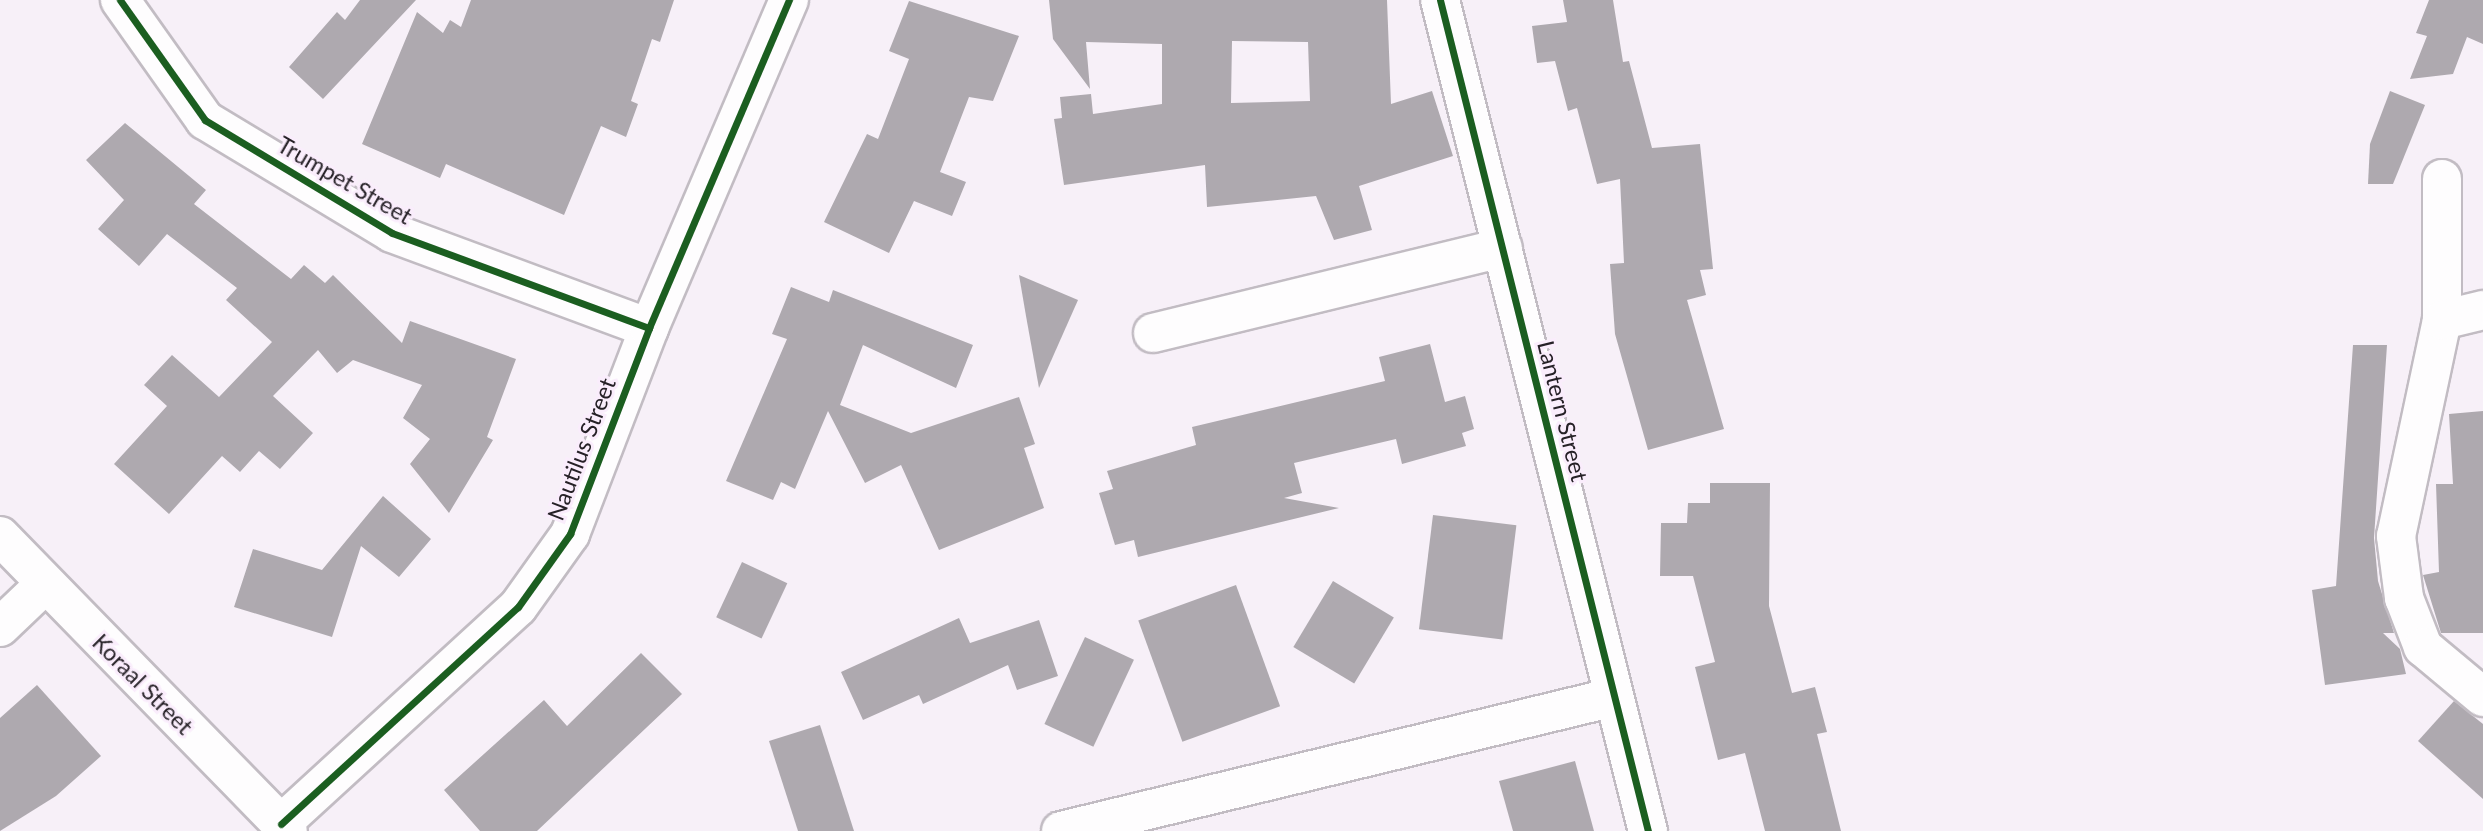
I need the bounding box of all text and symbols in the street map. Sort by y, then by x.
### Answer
street label: Trumpet Street [273,130,417,230]
street label: Lantern Street [1532,338,1594,484]
street label: Nautilus Street [541,374,621,524]
street label: Koraal Street [87,628,199,740]

